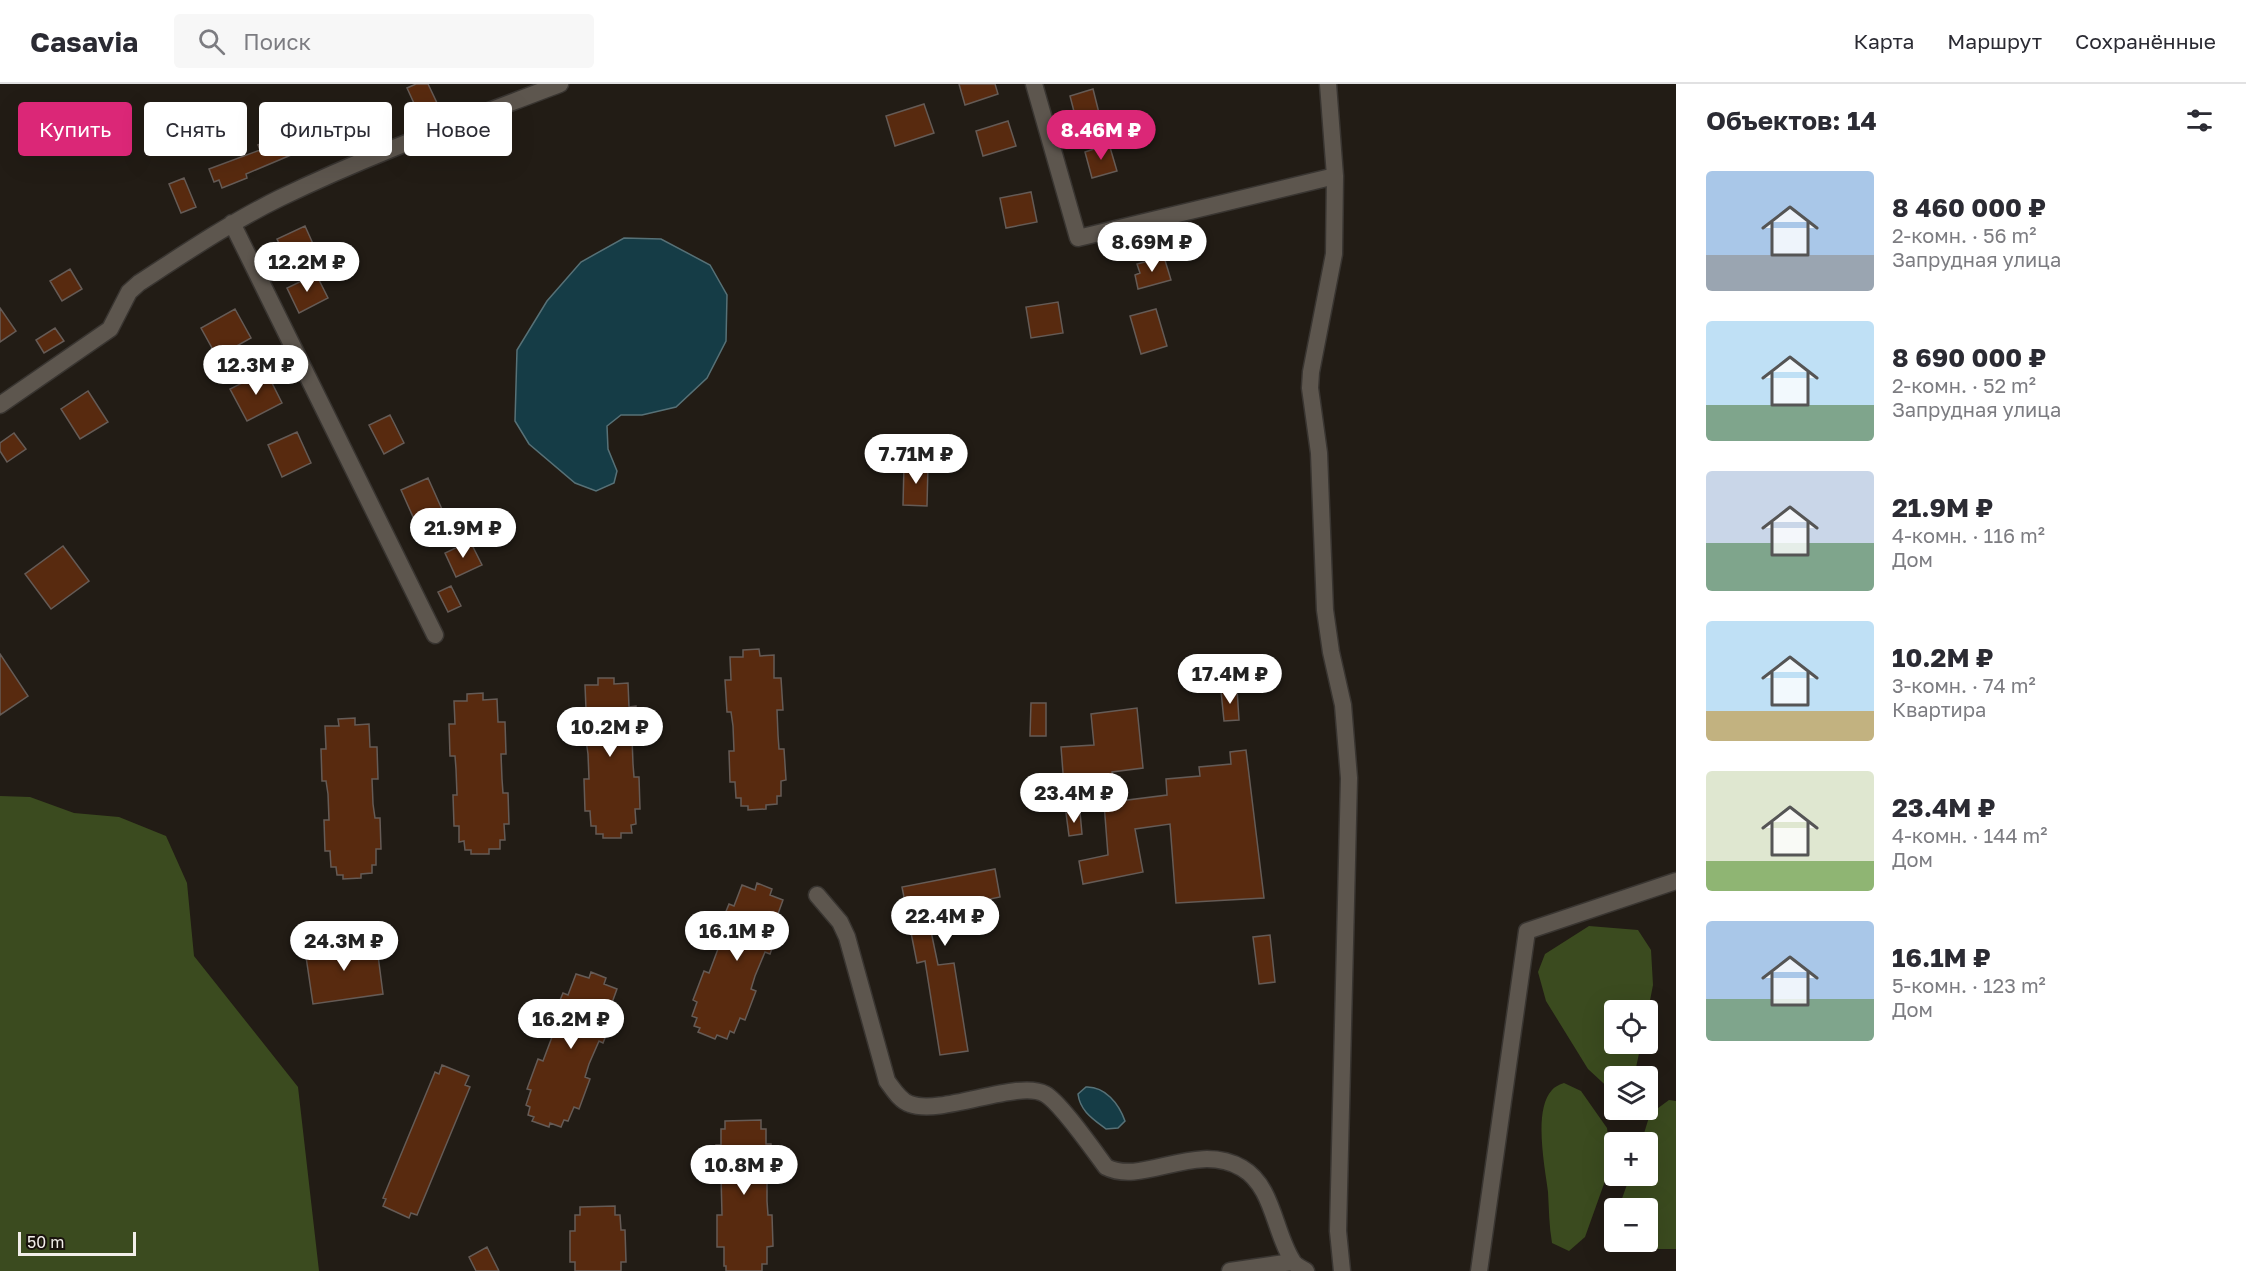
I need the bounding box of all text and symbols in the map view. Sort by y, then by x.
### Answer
search box [174,14,594,68]
text: Casavia [30,25,138,58]
icon: search [195,25,228,58]
text: Поиск [243,28,311,55]
text: Карта [1853,28,1914,54]
text: Маршрут [1947,28,2042,54]
text: Сохранённые [2075,28,2216,54]
chip: Купить [18,102,132,156]
chip: Снять [144,102,247,156]
chip: Фильтры [259,102,392,156]
chip: Новое [404,102,512,156]
icon: filters [2183,104,2216,137]
text: Объектов: 14 [1706,105,1877,136]
pin: 8.46M ₽ [1046,110,1156,161]
text: 8.46M ₽ [1061,117,1141,141]
text: 8 460 000 ₽ [1892,192,2046,223]
icon: home [1754,195,1826,267]
pin: 8.69M ₽ [1097,222,1207,273]
text: 2-комн. · 56 m² [1892,223,2037,247]
text: 8.69M ₽ [1112,229,1192,253]
pin: 12.2M ₽ [252,242,362,293]
text: Запрудная улица [1892,247,2061,271]
text: 12.2M ₽ [268,249,346,273]
text: 8 690 000 ₽ [1892,342,2046,373]
pin: 12.3M ₽ [201,345,311,396]
icon: home [1754,345,1826,417]
text: 12.3M ₽ [217,352,295,376]
text: 2-комн. · 52 m² [1892,373,2036,397]
text: Запрудная улица [1892,397,2061,421]
pin: 7.71M ₽ [861,434,971,485]
text: 7.71M ₽ [879,441,953,465]
text: 21.9M ₽ [1892,492,1993,523]
icon: home [1754,495,1826,567]
pin: 21.9M ₽ [408,508,518,559]
text: 21.9M ₽ [424,515,502,539]
text: 4-комн. · 116 m² [1892,523,2045,547]
text: Дом [1892,547,1933,571]
text: 10.2M ₽ [1892,642,1994,673]
icon: home [1754,645,1826,717]
pin: 17.4M ₽ [1175,654,1285,705]
text: 17.4M ₽ [1192,661,1268,685]
text: 3-комн. · 74 m² [1892,673,2036,697]
text: Квартира [1892,697,1986,721]
pin: 10.2M ₽ [555,707,665,758]
text: 10.2M ₽ [571,714,649,738]
pin: 23.4M ₽ [1019,773,1129,824]
text: 23.4M ₽ [1034,780,1114,804]
text: 23.4M ₽ [1892,792,1995,823]
icon: home [1754,795,1826,867]
text: 4-комн. · 144 m² [1892,823,2048,847]
text: Дом [1892,847,1933,871]
pin: 22.4M ₽ [890,896,1000,947]
text: 22.4M ₽ [905,903,985,927]
pin: 16.1M ₽ [682,911,792,962]
text: 16.1M ₽ [699,918,775,942]
pin: 24.3M ₽ [289,921,399,972]
text: 24.3M ₽ [304,928,384,952]
text: 16.1M ₽ [1892,942,1991,973]
icon: home [1754,945,1826,1017]
text: 5-комн. · 123 m² [1892,973,2046,997]
text: Дом [1892,997,1933,1021]
pin: 16.2M ₽ [516,999,626,1050]
map controls [1604,1000,1658,1252]
button: locate [1604,1000,1658,1054]
text: 16.2M ₽ [532,1006,610,1030]
button: layers [1604,1066,1658,1120]
button: + [1604,1132,1658,1186]
pin: 10.8M ₽ [689,1145,799,1196]
text: 10.8M ₽ [705,1152,783,1176]
button: − [1604,1198,1658,1252]
scale bar [18,1229,136,1256]
text: 50 m [27,1232,64,1252]

